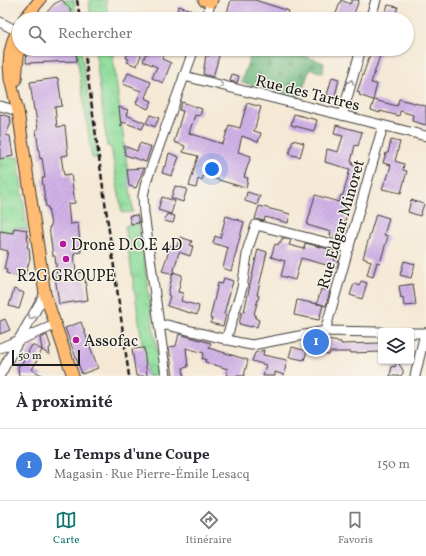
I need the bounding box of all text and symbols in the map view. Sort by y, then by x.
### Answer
search box [12,12,414,56]
icon: search [26,23,48,45]
text: Rechercher [58,24,132,45]
street label: Rue des Tartres [253,70,362,118]
one-way arrow [346,79,355,86]
one-way arrow [218,81,225,89]
street label: Rue Edgar Minoret [313,157,371,292]
your location [202,159,222,179]
place label: Drone D.O.E 4D [71,235,183,257]
marker: Drone D.O.E 4D [58,239,68,249]
marker: R2G GROUPE [61,254,71,264]
place label: R2G GROUPE [17,266,115,288]
one-way arrow [28,313,35,320]
pin: 1 [303,327,329,357]
map controls [378,328,414,364]
button: layers [378,328,414,364]
place label: Assofac [84,331,138,353]
marker: Assofac [71,335,81,345]
scale bar [12,348,80,367]
text: 50 m [18,349,42,364]
text: À proximité [16,391,113,414]
text: Le Temps d'une Coupe [54,445,210,466]
text: 1 [26,456,32,474]
text: 150 m [377,456,410,474]
text: Magasin · Rue Pierre-Émile Lesacq [54,466,250,484]
tab: Carte [53,509,79,548]
tab: Itinéraire [186,509,232,548]
tab: Favoris [338,509,373,548]

